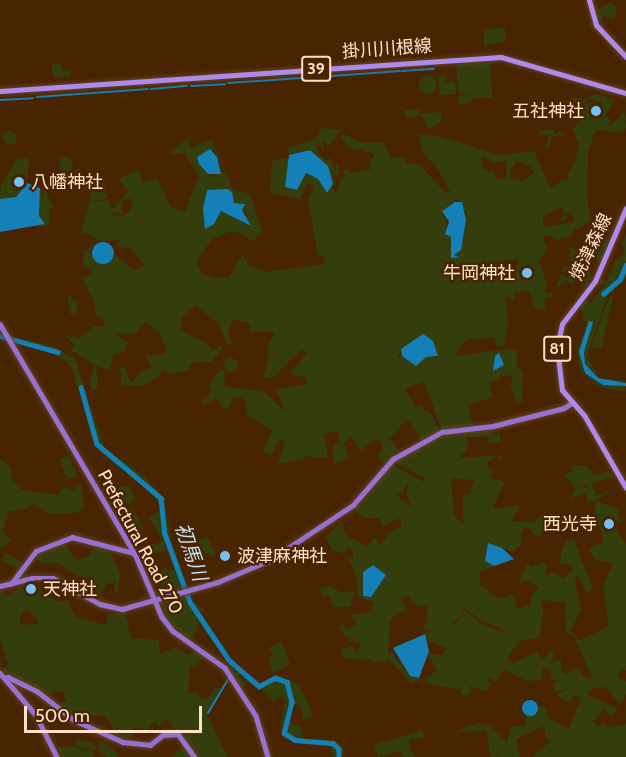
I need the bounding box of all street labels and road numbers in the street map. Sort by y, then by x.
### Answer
street label: 掛川川根線 [341,35,433,63]
road number: 39 [301,56,331,82]
street label: 焼津森線 [566,210,616,284]
road number: 81 [542,336,572,362]
street label: Prefectural Road 270 [93,466,187,618]

